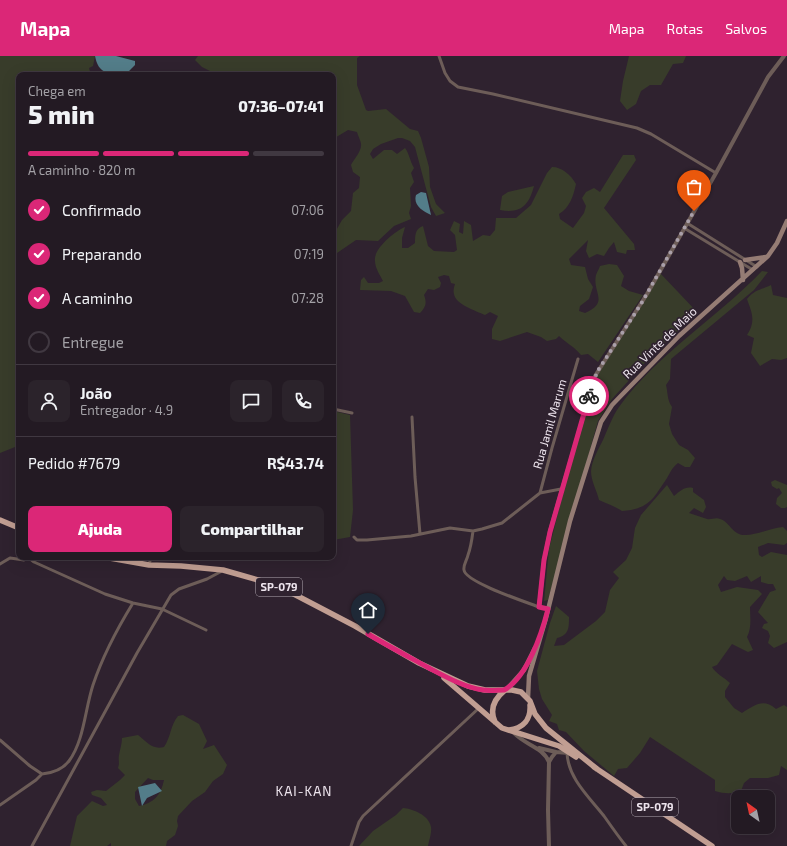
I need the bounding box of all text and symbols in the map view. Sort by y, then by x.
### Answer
text: Mapa [20,17,70,40]
text: Mapa [609,20,645,37]
text: Rotas [667,20,703,37]
text: Salvos [725,20,767,37]
text: Chega em [28,83,86,99]
text: 07:36–07:41 [238,97,324,115]
text: 5 min [28,98,95,129]
text: A caminho · 820 m [28,162,135,178]
pin [677,170,711,211]
icon: bag [683,176,705,198]
icon: check [28,199,50,221]
text: Confirmado [62,201,141,219]
text: 07:06 [291,202,324,218]
icon: check [28,243,50,265]
text: Preparando [62,245,142,263]
text: 07:19 [294,246,324,262]
icon: check [28,287,50,309]
text: A caminho [62,289,133,307]
text: 07:28 [291,290,324,306]
street label: Rua Vinte de Maio [620,303,699,381]
text: Entregue [62,333,124,351]
courier [569,376,609,416]
street label: Rua Jamil Marum [530,377,569,470]
button: person [28,380,70,422]
button: chat [230,380,272,422]
button: phone [282,380,324,422]
text: João [80,384,112,402]
icon: bike [578,385,600,407]
text: Entregador · 4.9 [80,402,173,418]
text: Pedido #7679 [28,454,120,472]
text: R$43.74 [267,454,324,472]
button: Ajuda [28,506,172,552]
button: Compartilhar [180,506,324,552]
road number: SP-079 [256,578,302,596]
pin [351,593,385,634]
icon: home [357,599,379,621]
district label: KAI-KAN [276,783,332,799]
north arrow [731,790,775,834]
map controls [731,790,775,834]
road number: SP-079 [632,798,678,816]

